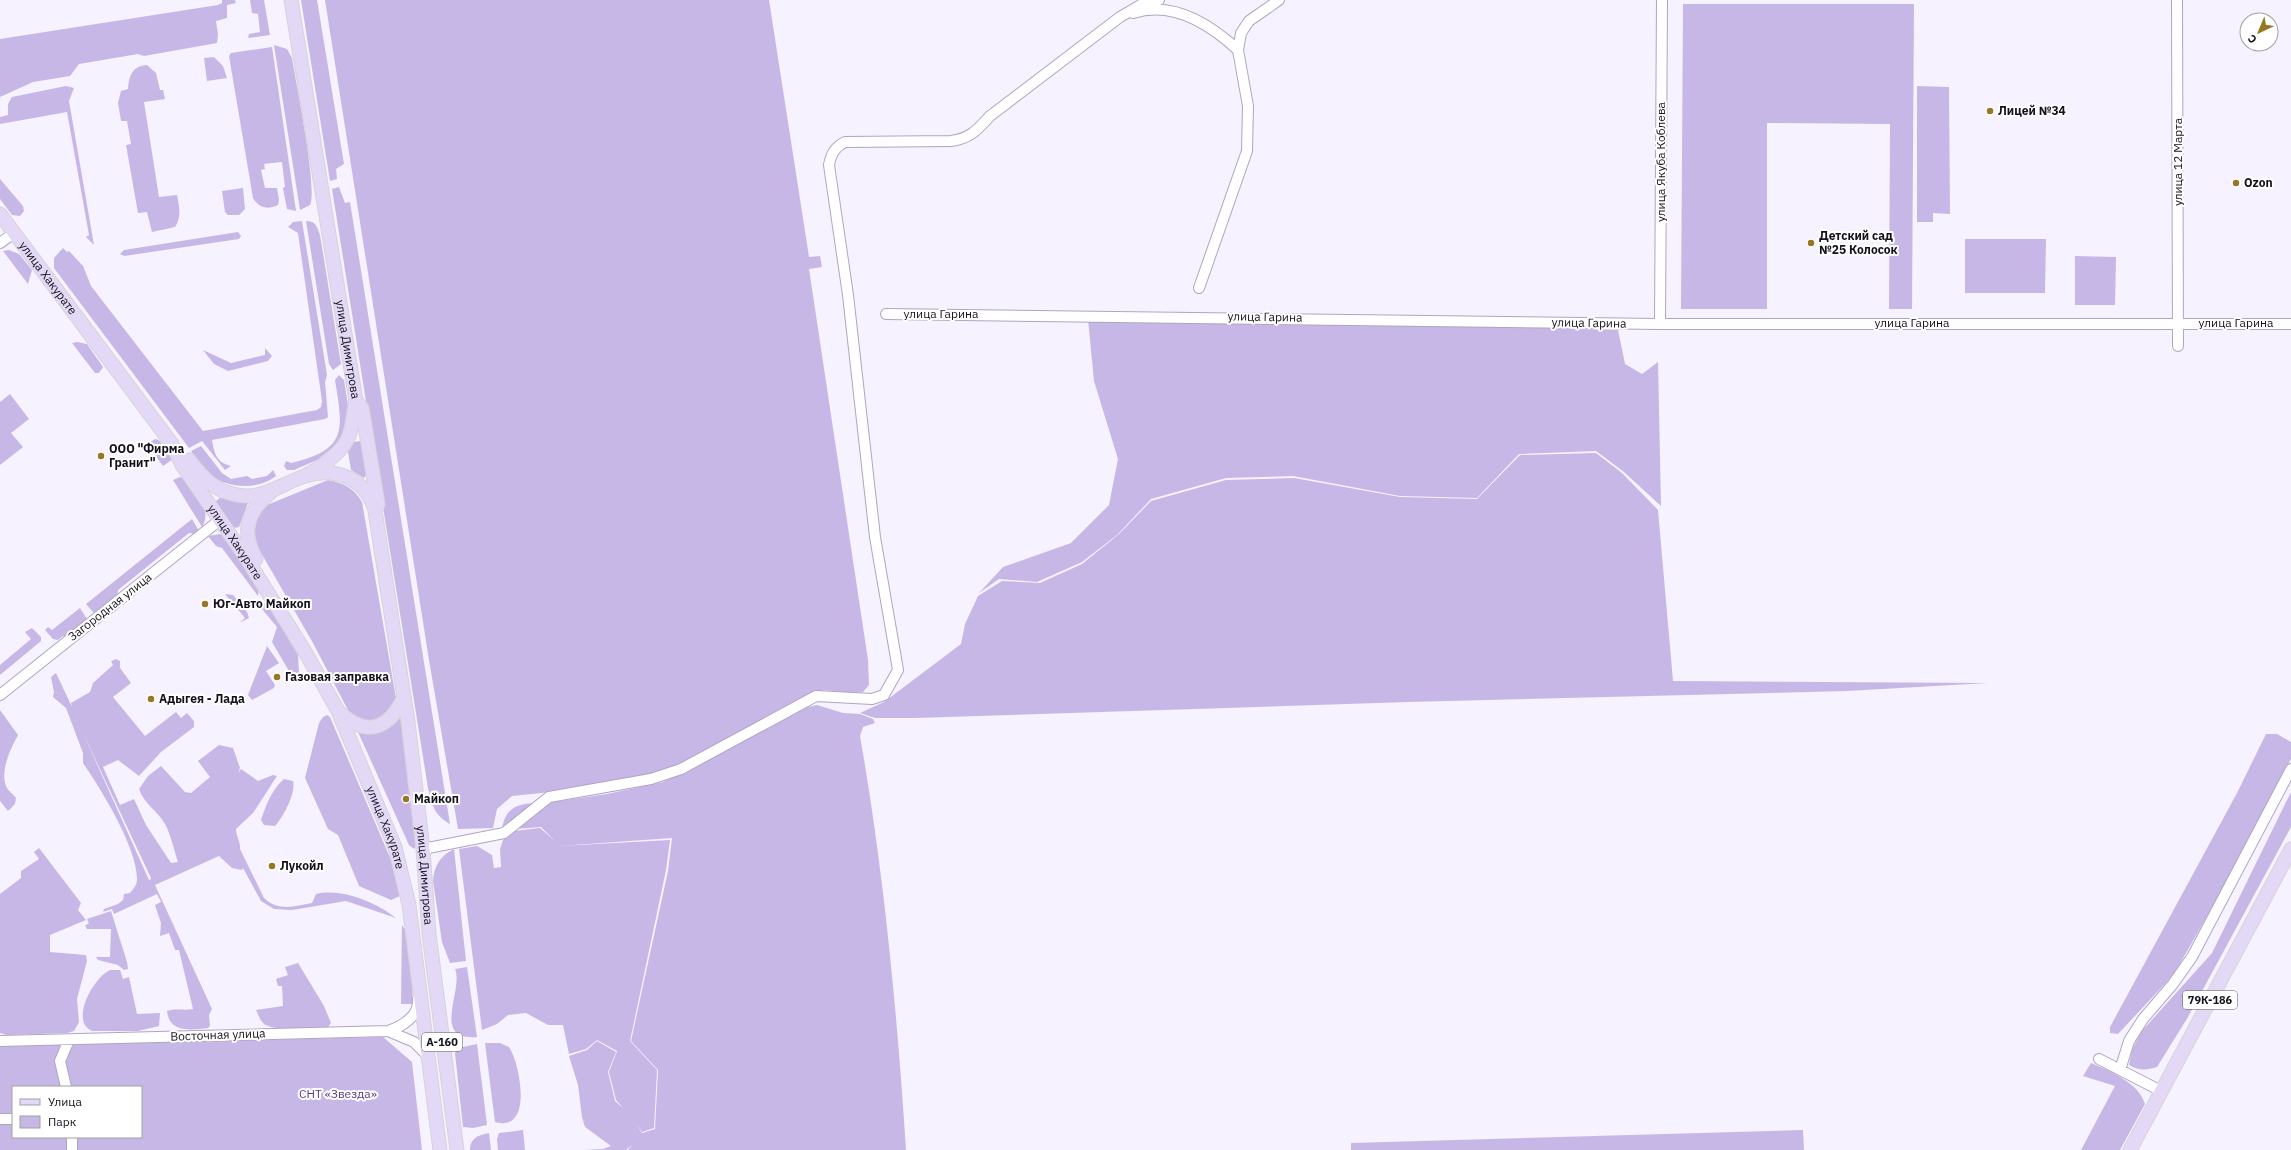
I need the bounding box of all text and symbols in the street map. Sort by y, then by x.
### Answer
north arrow [2239,12,2279,52]
text: С [2245,32,2259,47]
street label: улица Якуба Коблева [1653,101,1668,222]
place label: Лицей №34 [1998,103,2066,118]
marker: Лицей №34 [1985,106,1995,116]
street label: улица 12 Марта [2170,117,2185,206]
place label: Ozon [2244,175,2273,190]
marker: Ozon [2231,178,2241,188]
place label: Детский сад №25 Колосок [1819,228,1898,257]
street label: улица Хакурате [16,238,81,318]
marker: Детский сад №25 Колосок [1806,238,1816,248]
street label: улица Димитрова [333,299,364,400]
street label: улица Гарина [904,306,979,321]
street label: улица Гарина [1227,308,1303,325]
street label: улица Гарина [1551,314,1627,331]
street label: улица Гарина [1875,315,1950,330]
street label: улица Гарина [2199,315,2274,330]
place label: ООО "Фирма Гранит" [109,441,184,470]
marker: ООО "Фирма Гранит" [96,451,106,461]
street label: улица Хакурате [205,501,266,583]
street label: Загородная улица [65,569,155,644]
place label: Юг-Авто Майкоп [213,596,311,611]
marker: Юг-Авто Майкоп [200,599,210,609]
place label: Газовая заправка [285,669,389,684]
marker: Газовая заправка [272,672,282,682]
place label: Адыгея - Лада [159,691,245,706]
marker: Адыгея - Лада [146,694,156,704]
street label: улица Хакурате [363,784,408,871]
place label: Майкоп [414,791,459,806]
marker: Майкоп [401,794,411,804]
street label: улица Димитрова [413,825,436,926]
place label: Лукойл [280,858,324,873]
marker: Лукойл [267,861,277,871]
road number: 79К-186 [2183,991,2237,1009]
street label: Восточная улица [170,1025,266,1044]
road number: А-160 [422,1033,462,1051]
legend [12,1086,142,1138]
park label: СНТ «Звезда» [299,1086,377,1101]
text: Улица [48,1094,82,1109]
text: Парк [48,1114,77,1129]

